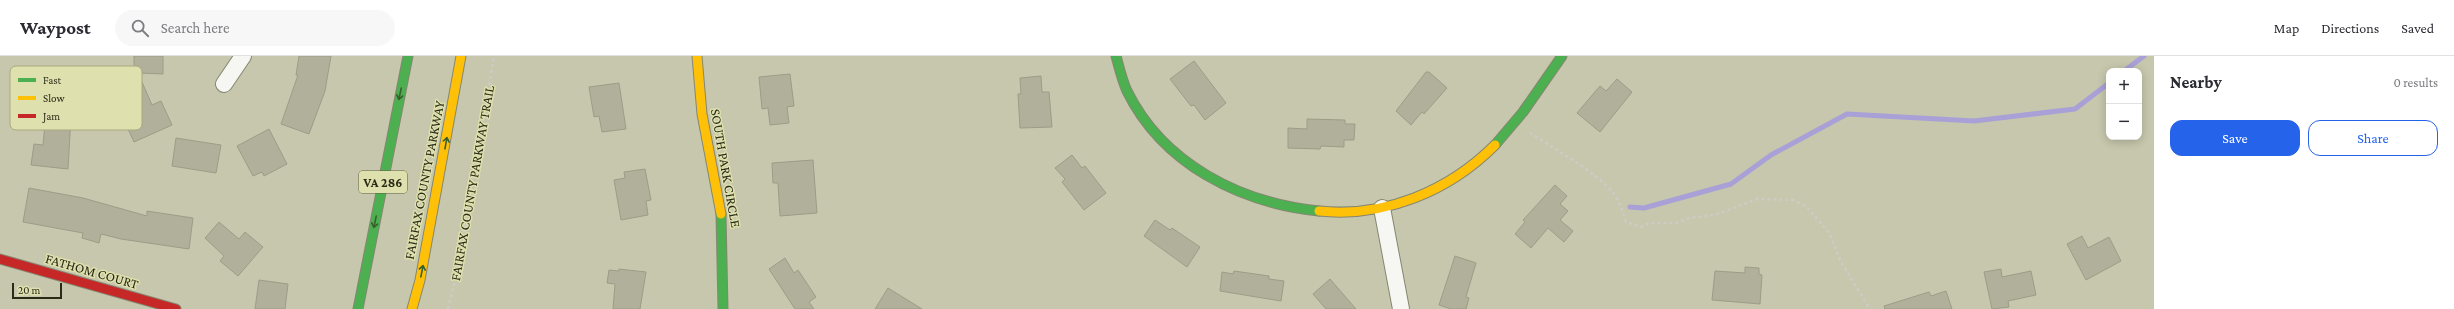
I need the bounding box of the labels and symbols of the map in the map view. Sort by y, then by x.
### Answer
legend [10,66,142,130]
text: Fast [43,74,62,86]
street label: FAIRFAX COUNTY PARKWAY TRAIL [447,84,497,282]
one-way arrow [396,87,404,100]
text: Slow [43,92,65,104]
street label: FAIRFAX COUNTY PARKWAY [401,99,447,261]
street label: SOUTH PARK CIRCLE [708,107,744,229]
text: Jam [42,110,60,123]
one-way arrow [442,137,450,150]
road number: VA 286 [359,171,407,193]
one-way arrow [370,215,378,228]
street label: FATHOM COURT [44,250,141,292]
one-way arrow [418,265,426,278]
scale bar [12,281,62,300]

